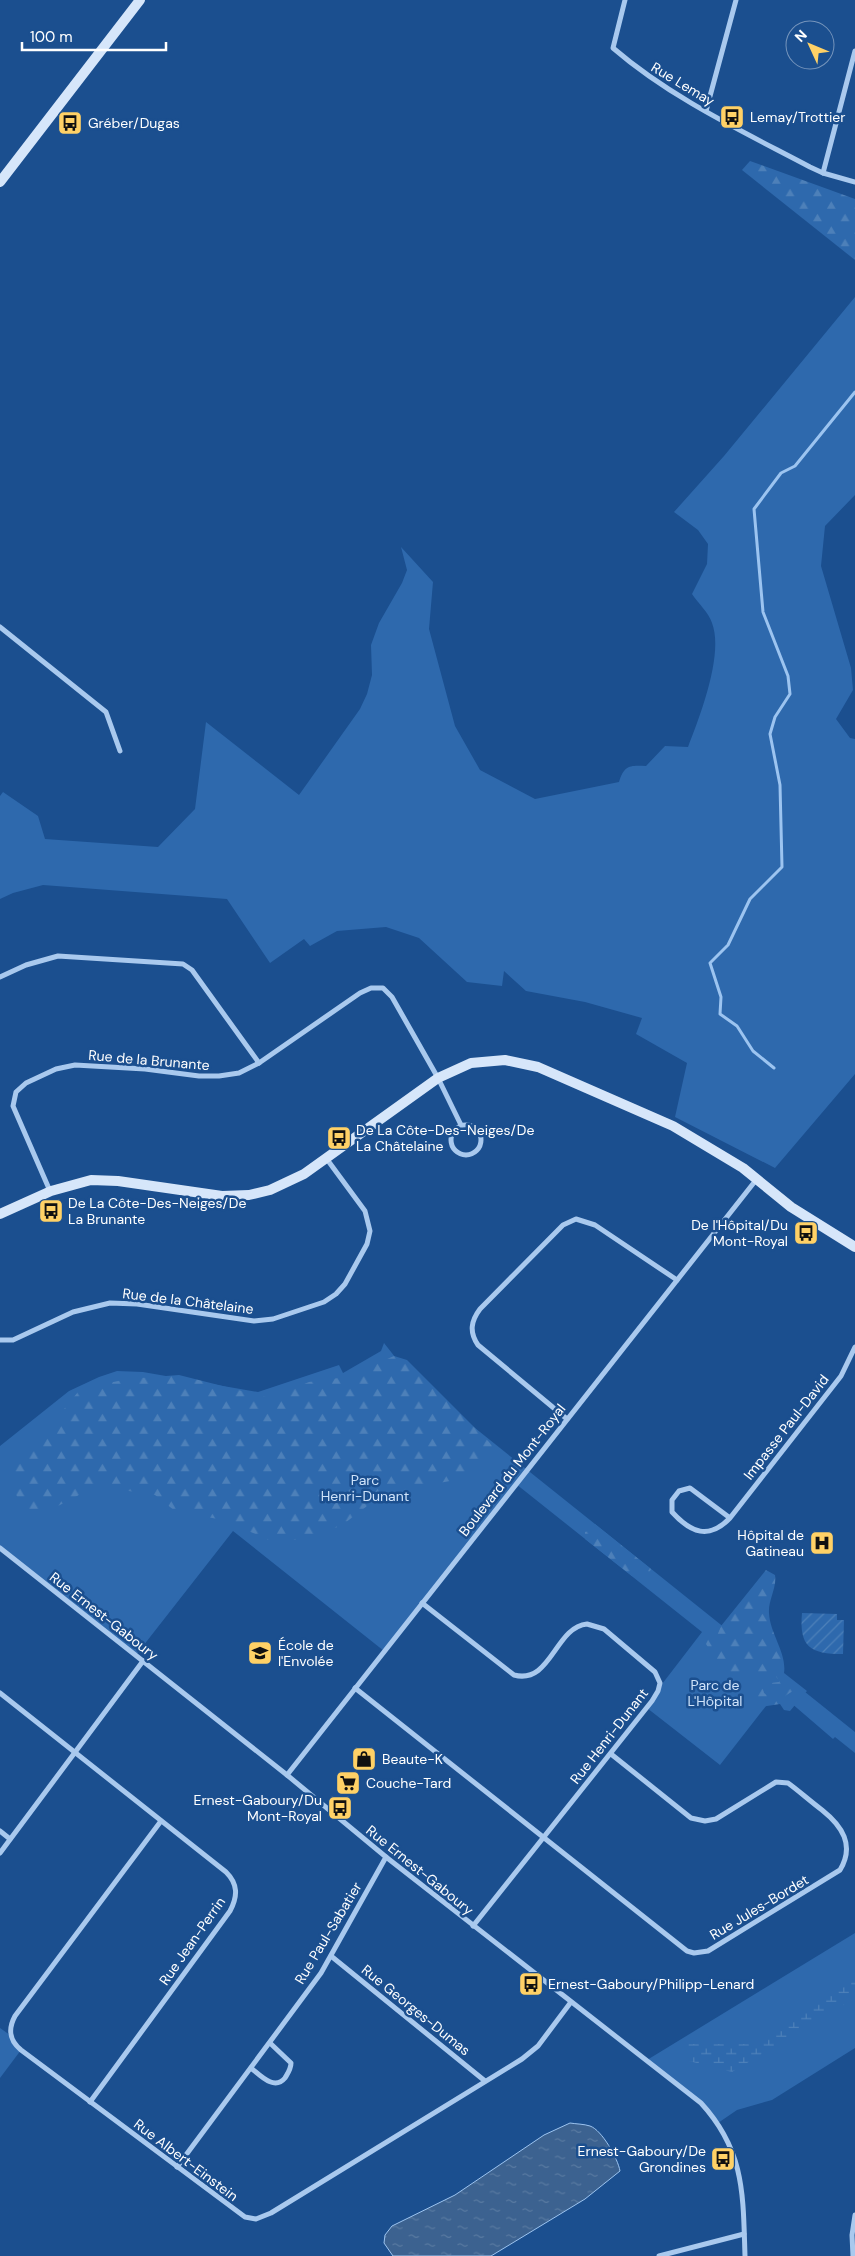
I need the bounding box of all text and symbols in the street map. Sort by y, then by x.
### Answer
scale bar [22,20,166,52]
north arrow [785,20,835,70]
text: N [791,26,811,46]
text: 100 m [30,27,73,47]
street label: Rue Lemay [648,58,718,110]
bus stop icon: Lemay/Trottier [719,104,745,130]
place label: Lemay/Trottier [750,108,845,126]
bus stop icon: Gréber/Dugas [57,110,83,136]
place label: Gréber/Dugas [88,114,180,132]
street label: Rue de la Brunante [88,1046,210,1074]
place label: De La Côte-Des-Neiges/De La Châtelaine [356,1121,535,1155]
bus stop icon: De La Côte-Des-Neiges/De La Châtelaine [326,1125,352,1151]
place label: De La Côte-Des-Neiges/De La Brunante [68,1194,247,1228]
bus stop icon: De La Côte-Des-Neiges/De La Brunante [38,1198,64,1224]
place label: De l'Hôpital/Du Mont-Royal [691,1216,788,1250]
bus stop icon: De l'Hôpital/Du Mont-Royal [793,1220,819,1246]
street label: Rue de la Châtelaine [122,1284,255,1318]
street label: Impasse Paul-David [739,1371,833,1483]
street label: Boulevard du Mont-Royal [455,1400,569,1540]
park label: Parc Henri-Dunant [321,1471,409,1505]
place label: Hôpital de Gatineau [737,1526,804,1560]
hospital icon: Hôpital de Gatineau [809,1530,835,1556]
street label: Rue Ernest-Gaboury [46,1568,162,1664]
place label: École de l'Envolée [278,1636,334,1670]
school or university icon: École de l'Envolée [247,1640,273,1666]
park label: Parc de L'Hôpital [688,1676,742,1710]
street label: Rue Henri-Dunant [566,1685,652,1787]
shop icon: Beaute-K [351,1746,377,1772]
place label: Beaute-K [382,1750,443,1768]
supermarket icon: Couche-Tard [335,1770,361,1796]
place label: Couche-Tard [366,1774,451,1792]
place label: Ernest-Gaboury/Du Mont-Royal [193,1791,322,1825]
bus stop icon: Ernest-Gaboury/Du Mont-Royal [327,1795,353,1821]
street label: Rue Ernest-Gaboury [363,1821,478,1919]
street label: Rue Jules-Bordet [706,1870,812,1944]
street label: Rue Paul-Sabatier [290,1879,366,1987]
street label: Rue Jean-Perrin [155,1893,229,1989]
street label: Rue Georges-Dumas [358,1961,474,2059]
bus stop icon: Ernest-Gaboury/Philipp-Lenard [518,1971,544,1997]
place label: Ernest-Gaboury/Philipp-Lenard [548,1975,754,1993]
street label: Rue Albert-Einstein [130,2115,242,2205]
place label: Ernest-Gaboury/De Grondines [578,2142,706,2176]
bus stop icon: Ernest-Gaboury/De Grondines [710,2146,736,2172]

